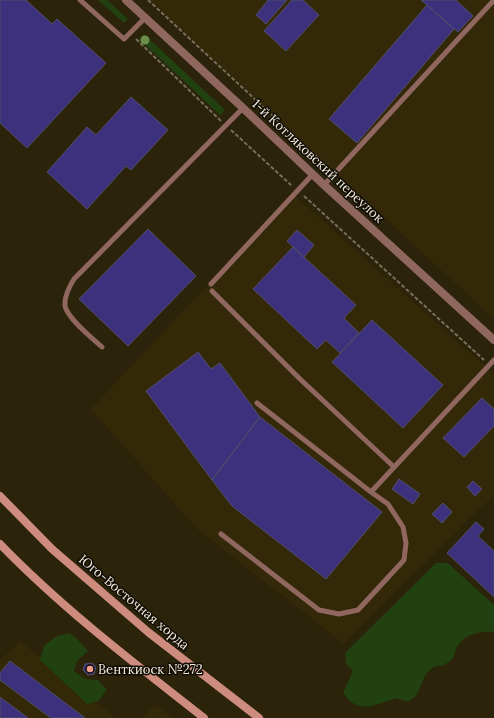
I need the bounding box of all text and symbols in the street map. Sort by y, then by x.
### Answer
street label: 1-й Котляковский переулок [249,96,387,226]
street label: Юго-Восточная хорда [75,551,193,653]
place label: Венткиоск №272 [98,661,203,678]
marker: Венткиоск №272 [85,664,95,674]

